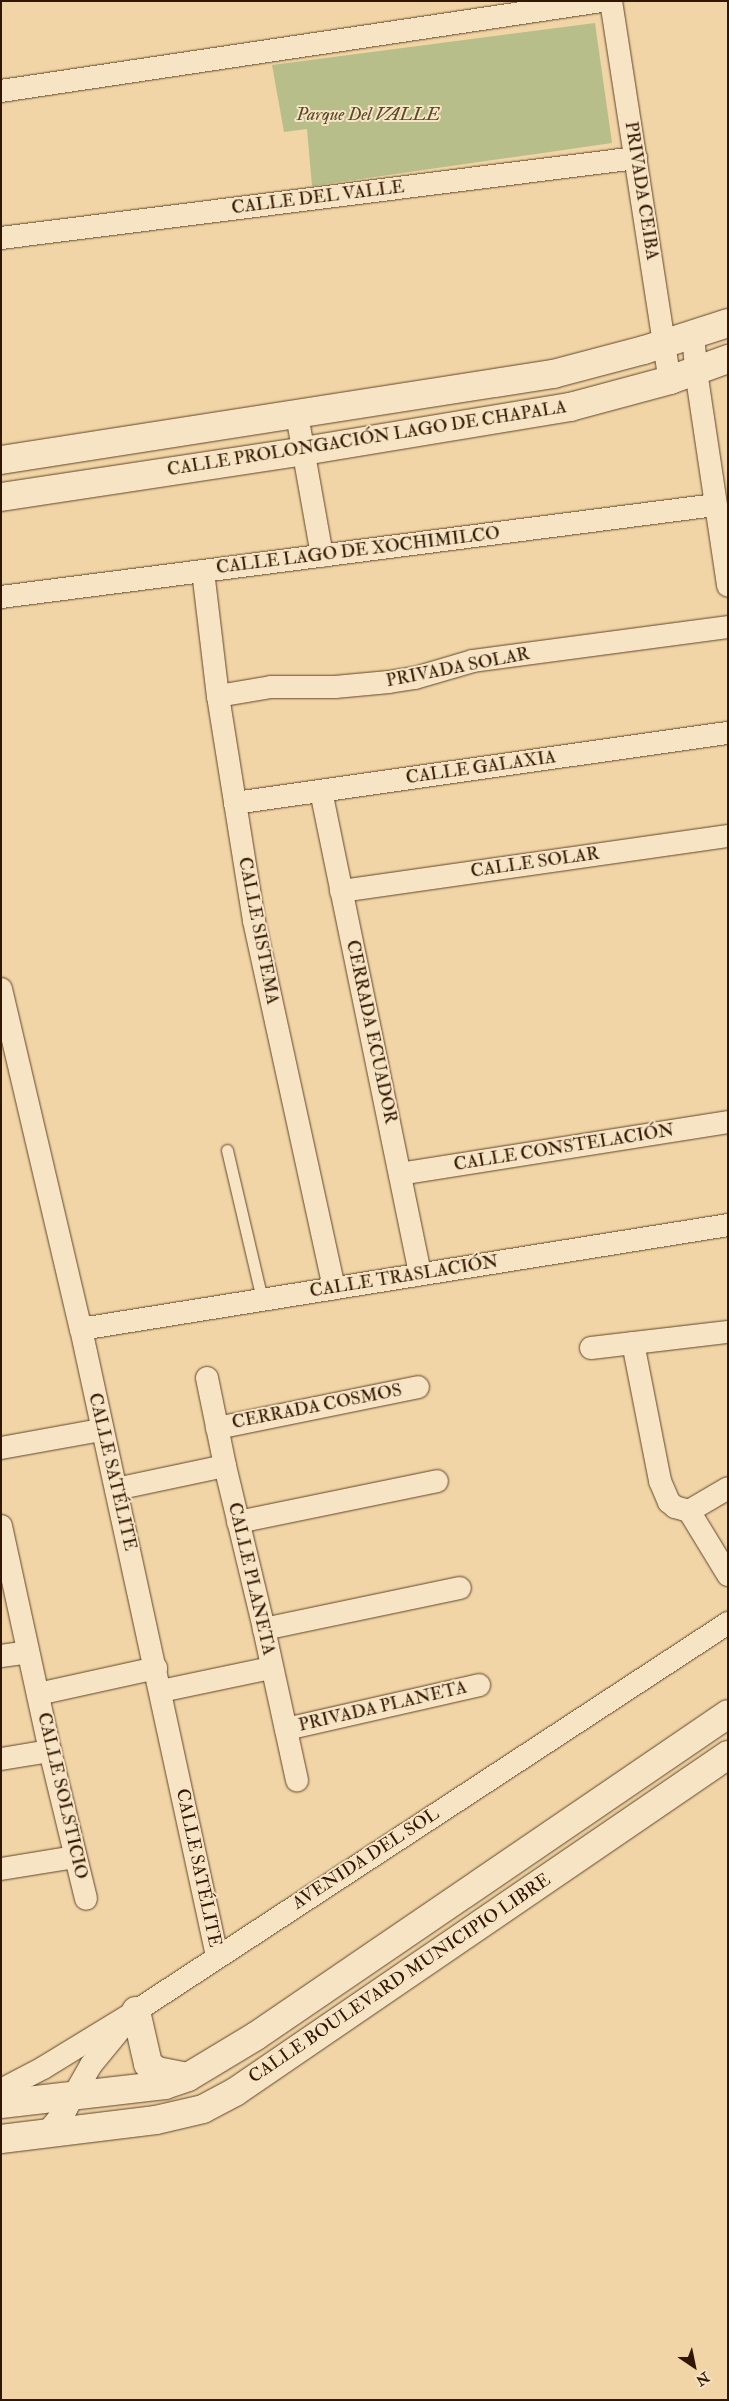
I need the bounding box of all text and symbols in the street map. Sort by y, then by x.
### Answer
park label: Parque Del VALLE [296,104,440,126]
street label: PRIVADA CEIBA [619,120,663,262]
street label: CALLE DEL VALLE [230,177,406,219]
street label: CALLE PROLONGACIÓN LAGO DE CHAPALA [166,397,568,481]
street label: CALLE LAGO DE XOCHIMILCO [215,523,501,579]
street label: PRIVADA SOLAR [384,643,532,693]
street label: CALLE GALAXIA [404,747,558,789]
street label: CALLE SOLAR [469,843,601,883]
street label: CALLE SISTEMA [233,855,283,1007]
street label: CERRADA ECUADOR [341,938,401,1126]
street label: CALLE CONSTELACIÓN [452,1120,676,1176]
street label: CALLE TRASLACIÓN [308,1251,500,1303]
street label: CERRADA COSMOS [230,1380,404,1434]
street label: CALLE SATÉLITE [83,1391,141,1553]
street label: CALLE PLANETA [223,1501,279,1657]
street label: PRIVADA PLANETA [297,1677,469,1737]
street label: CALLE SOLSTICIO [32,1711,92,1881]
street label: CALLE SATÉLITE [171,1787,225,1949]
street label: AVENIDA DEL SOL [288,1803,444,1915]
street label: CALLE BOULEVARD MUNICIPIO LIBRE [245,1870,555,2088]
north arrow [669,2341,719,2391]
text: N [693,2368,713,2389]

